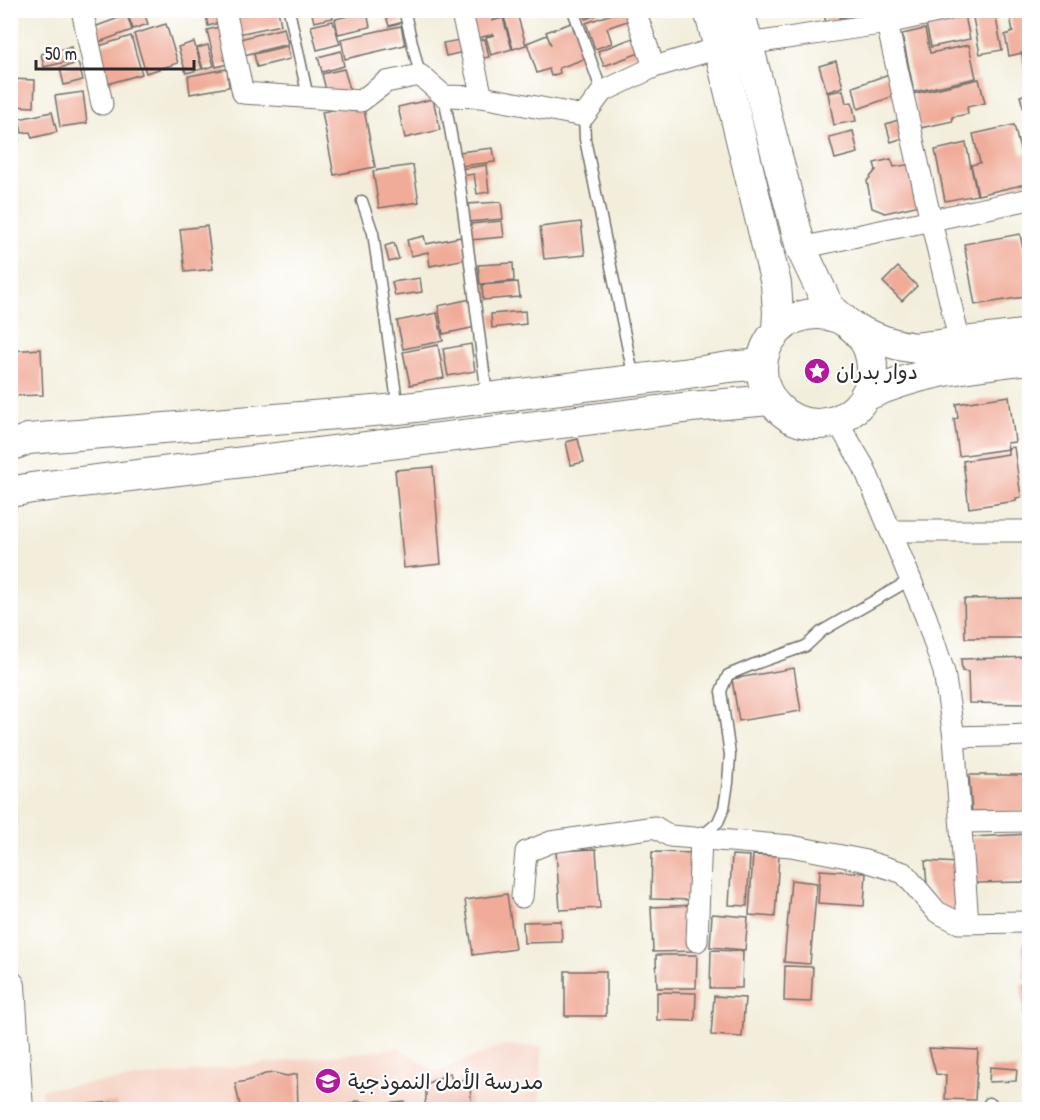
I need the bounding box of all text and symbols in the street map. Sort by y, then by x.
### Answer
scale bar [36,33,194,71]
text: 50 m [45,41,77,66]
place icon: دوار بدران [802,356,832,386]
place label: دوار بدران [836,357,918,386]
school or university icon: مدرسة الأمل النموذجية [313,1066,343,1096]
place label: مدرسة الأمل النموذجية [348,1067,543,1096]

